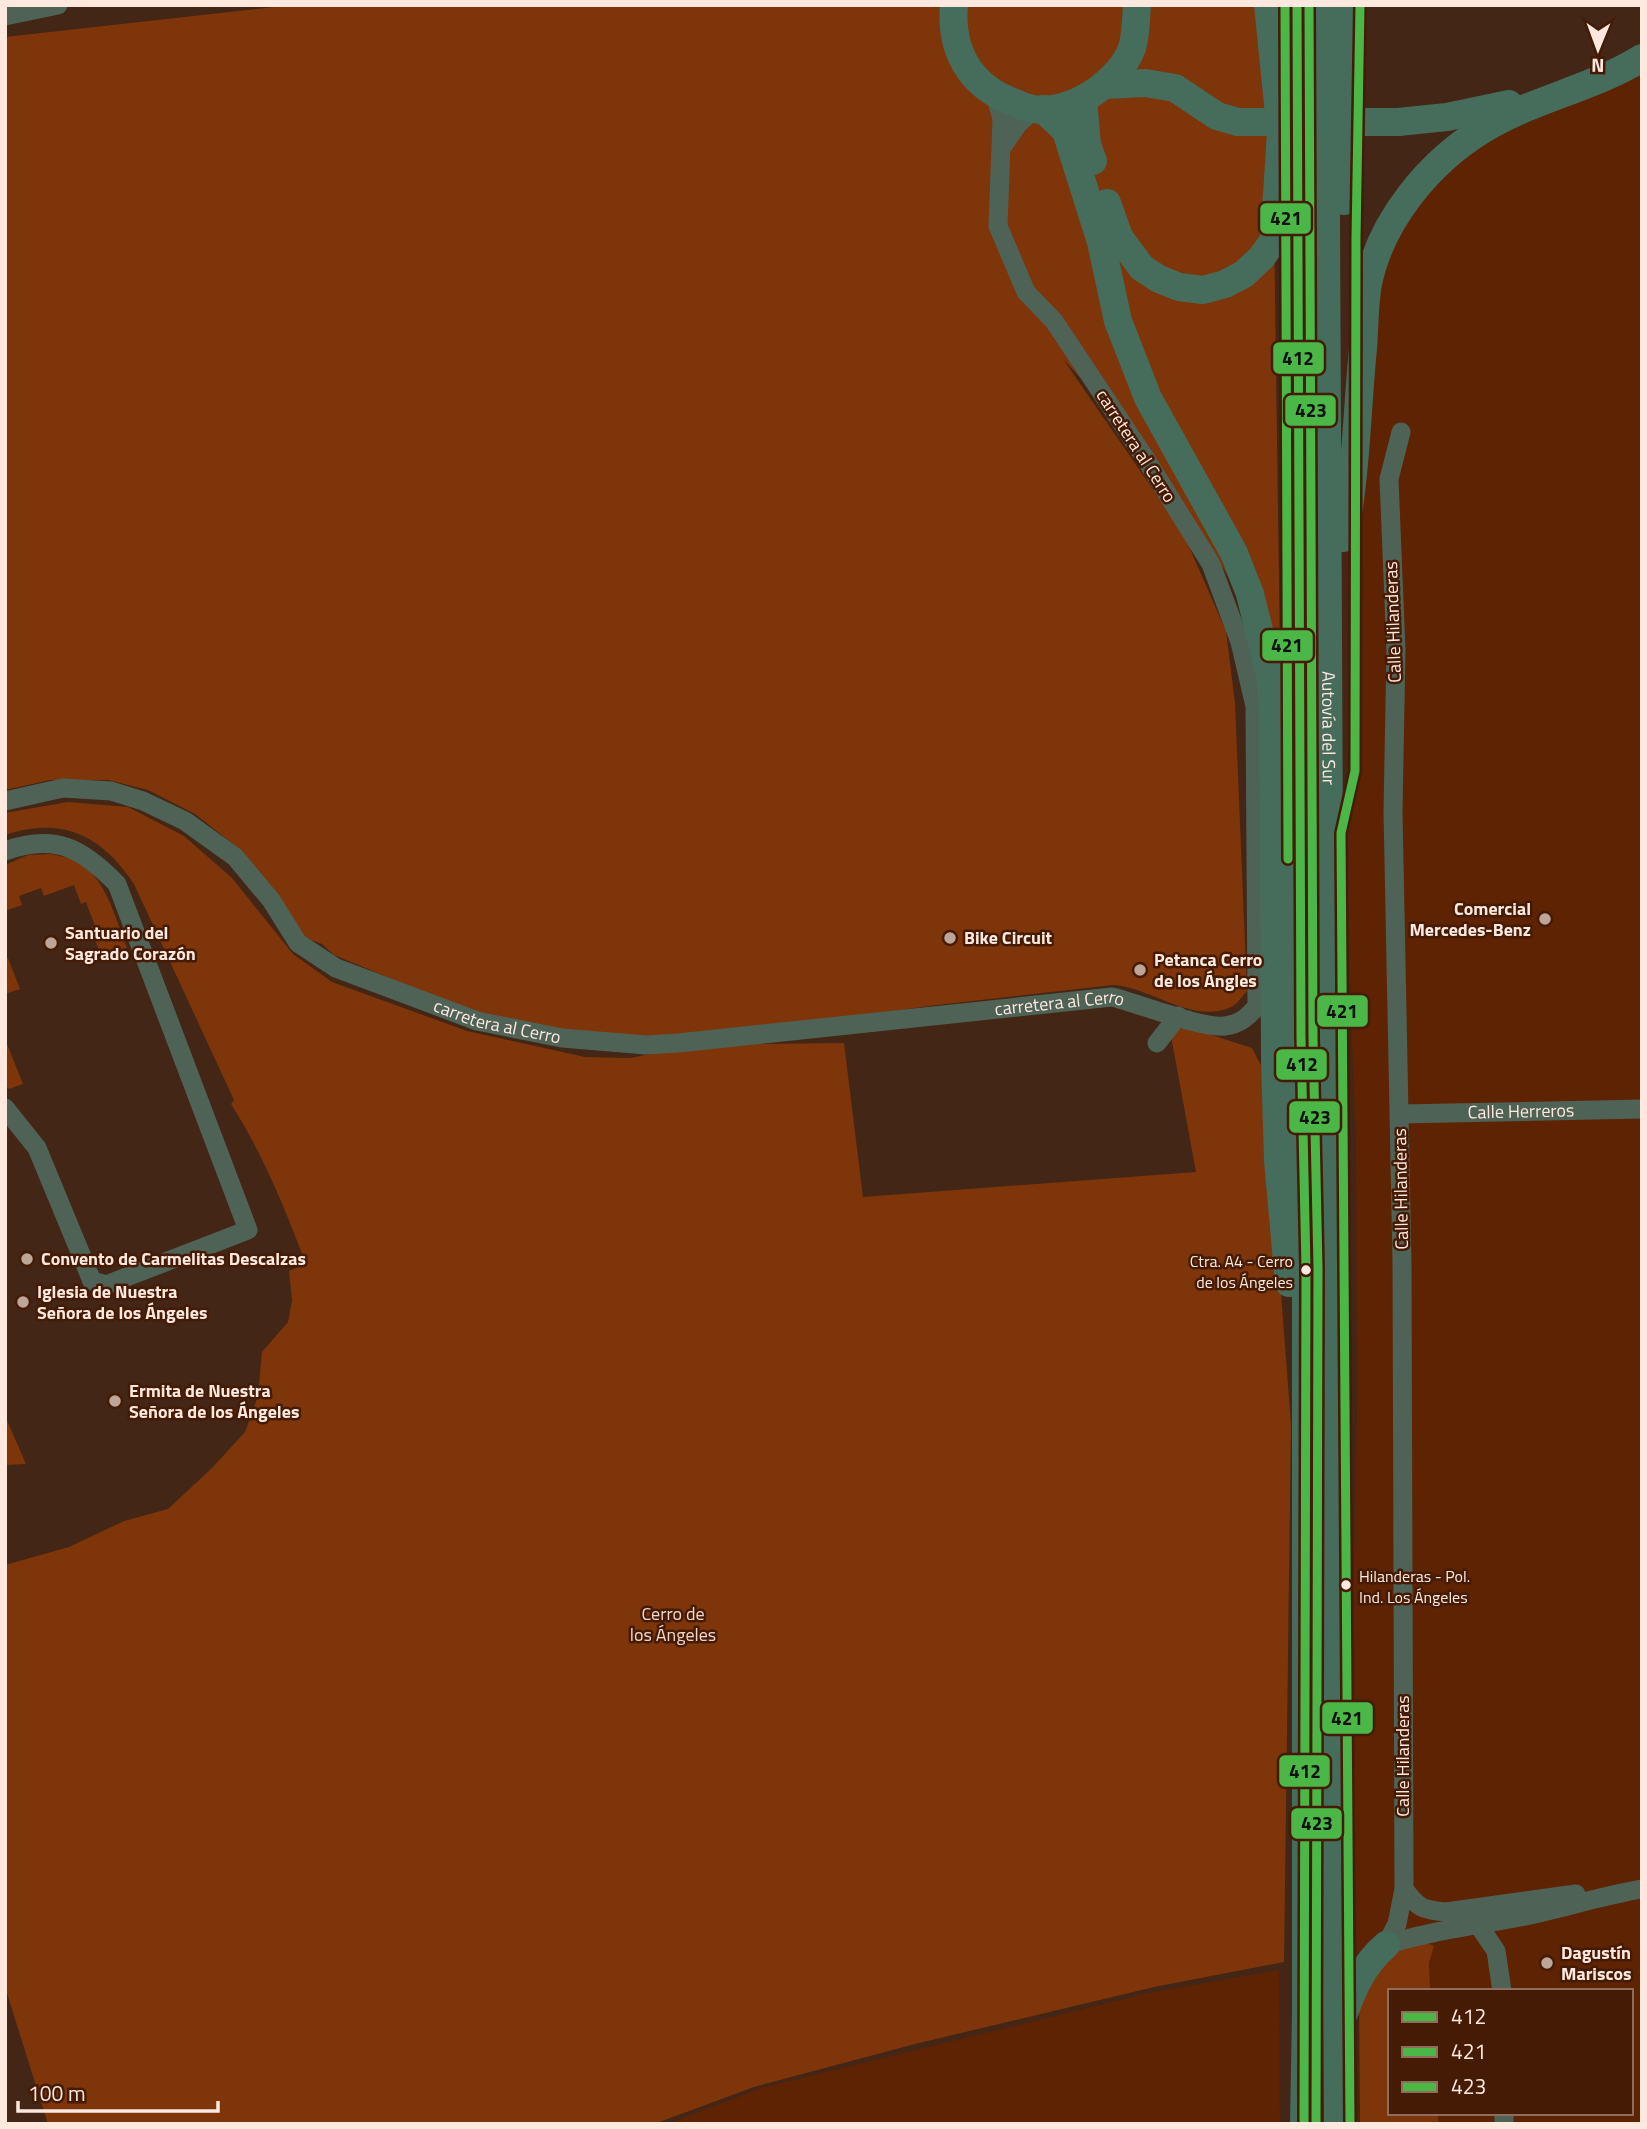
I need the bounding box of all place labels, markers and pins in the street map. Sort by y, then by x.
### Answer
place label: Comercial Mercedes-Benz [1409,895,1531,943]
marker: Comercial Mercedes-Benz [1537,911,1553,927]
place label: Santuario del Sagrado Corazón [65,919,196,967]
place label: Bike Circuit [964,924,1053,951]
marker: Bike Circuit [942,930,958,946]
marker: Santuario del Sagrado Corazón [43,935,59,951]
place label: Petanca Cerro de los Ángles [1154,946,1262,994]
marker: Petanca Cerro de los Ángles [1132,962,1148,978]
place label: Convento de Carmelitas Descalzas [41,1245,306,1272]
place label: Ctra. A4 - Cerro de los Ángeles [1190,1249,1293,1294]
marker: Convento de Carmelitas Descalzas [19,1251,35,1267]
marker: Ctra. A4 - Cerro de los Ángeles [1299,1263,1313,1277]
place label: Iglesia de Nuestra Señora de los Ángeles [37,1278,207,1326]
marker: Iglesia de Nuestra Señora de los Ángeles [15,1294,31,1310]
place label: Ermita de Nuestra Señora de los Ángeles [129,1377,299,1425]
marker: Ermita de Nuestra Señora de los Ángeles [107,1393,123,1409]
place label: Hilanderas - Pol. Ind. Los Ángeles [1359,1564,1470,1609]
marker: Hilanderas - Pol. Ind. Los Ángeles [1339,1578,1353,1592]
place label: Dagustín Mariscos [1561,1939,1632,1987]
marker: Dagustín Mariscos [1539,1955,1555,1971]

